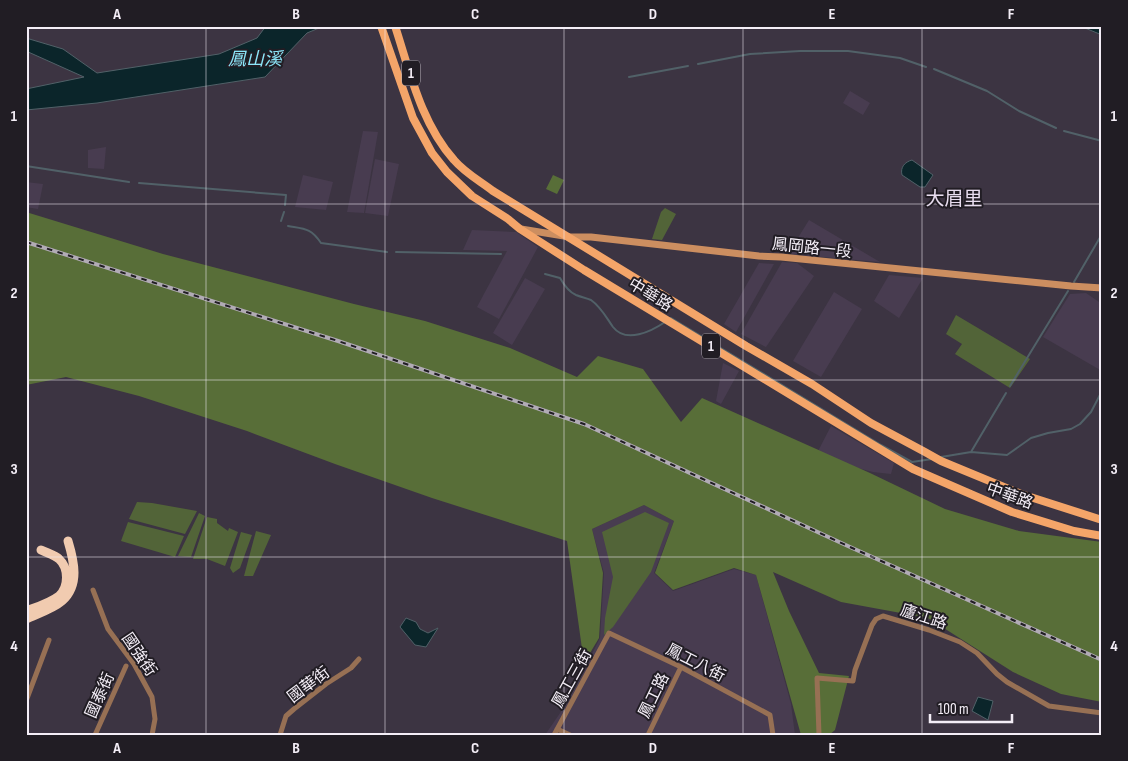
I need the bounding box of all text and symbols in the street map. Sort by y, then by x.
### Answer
text: A [112,5,121,24]
text: B [292,5,300,24]
text: C [471,5,479,24]
text: D [649,5,657,24]
text: E [829,5,836,24]
text: F [1008,5,1015,24]
water label: 鳳山溪 [228,49,285,70]
road number: 1 [402,60,420,86]
text: 1 [11,107,18,126]
text: 1 [1111,107,1118,126]
district label: 大眉里 [925,188,983,211]
street label: 鳳岡路一段 [771,235,853,262]
street label: 中華路 [625,275,676,316]
text: 2 [10,284,18,303]
text: 2 [1110,284,1118,303]
road number: 1 [702,334,720,358]
text: 3 [10,460,18,479]
text: 3 [1110,460,1118,479]
street label: 中華路 [984,479,1035,514]
street label: 廬江路 [898,601,949,634]
street label: 國強街 [117,630,160,680]
text: 4 [10,637,18,656]
text: 4 [1110,637,1118,656]
street label: 鳳工八街 [662,640,728,686]
street label: 鳳工三街 [548,646,596,711]
street label: 國華街 [284,663,334,707]
street label: 國泰街 [82,670,119,721]
street label: 鳳工路 [635,670,673,721]
scale bar [930,691,1013,723]
text: 100 m [938,700,969,719]
text: A [112,739,121,758]
text: B [292,739,300,758]
text: C [471,739,479,758]
text: D [649,739,657,758]
text: E [829,739,836,758]
text: F [1008,739,1015,758]

